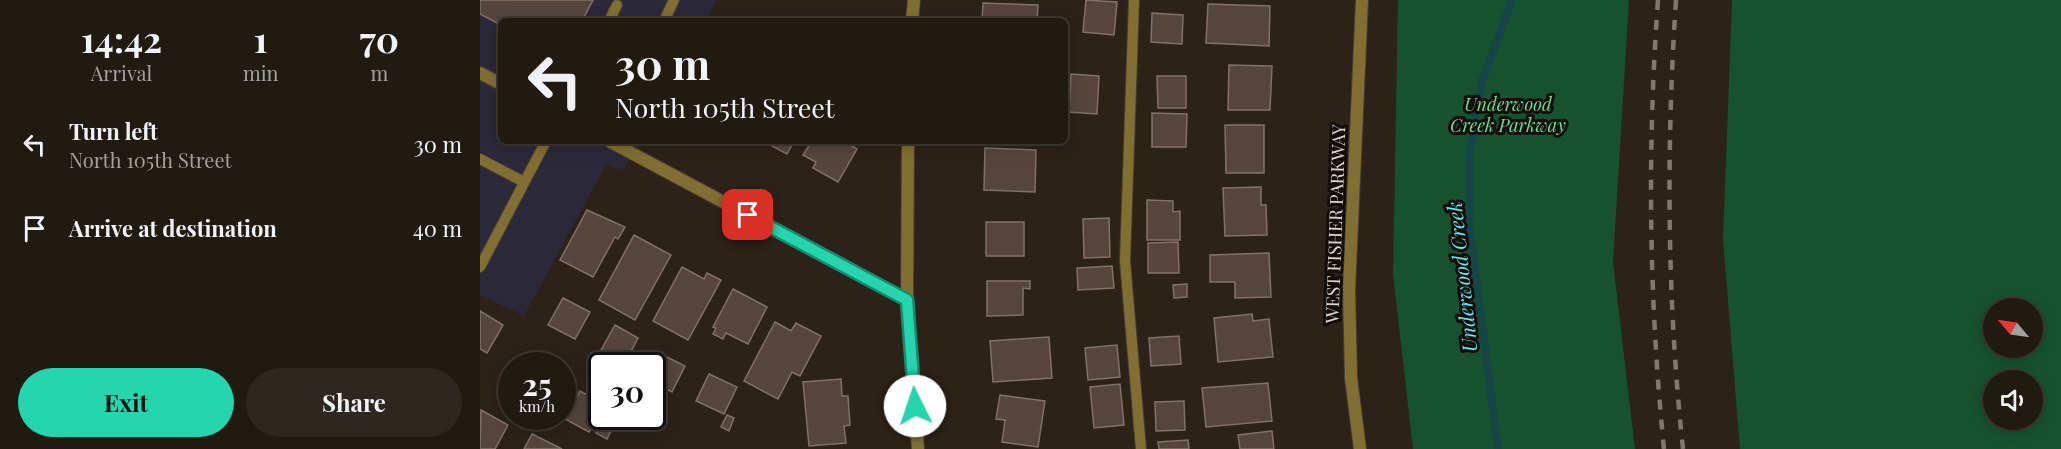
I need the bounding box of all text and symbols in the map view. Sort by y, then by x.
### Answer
text: 14:42 [81,14,162,62]
text: 1 [254,14,268,62]
text: 70 [359,14,399,62]
text: 30 m [615,35,710,91]
icon: left [516,42,594,120]
text: Arrival [91,59,152,86]
text: min [243,59,279,86]
text: m [370,59,388,86]
text: North 105th Street [615,89,835,125]
park label: Underwood Creek Parkway [1450,92,1566,137]
text: Turn left [69,116,158,146]
street label: WEST FISHER PARKWAY [1319,124,1350,325]
icon: left [18,128,51,161]
text: 30 m [414,129,462,159]
text: North 105th Street [69,146,232,173]
pin [722,189,773,240]
icon: arrive [731,198,764,231]
water label: Underwood Creek [1440,200,1482,354]
icon: arrive [18,212,51,245]
text: Arrive at destination [69,213,277,243]
text: 40 m [413,213,462,243]
north arrow [1983,298,2043,358]
map controls [1983,298,2043,430]
speed limit sign: 30 [588,352,666,430]
text: 25 [522,364,552,404]
button: Exit [18,368,234,437]
button: Share [246,368,462,437]
button: sound [1983,370,2043,430]
position arrow [883,374,947,438]
text: km/h [519,396,555,416]

